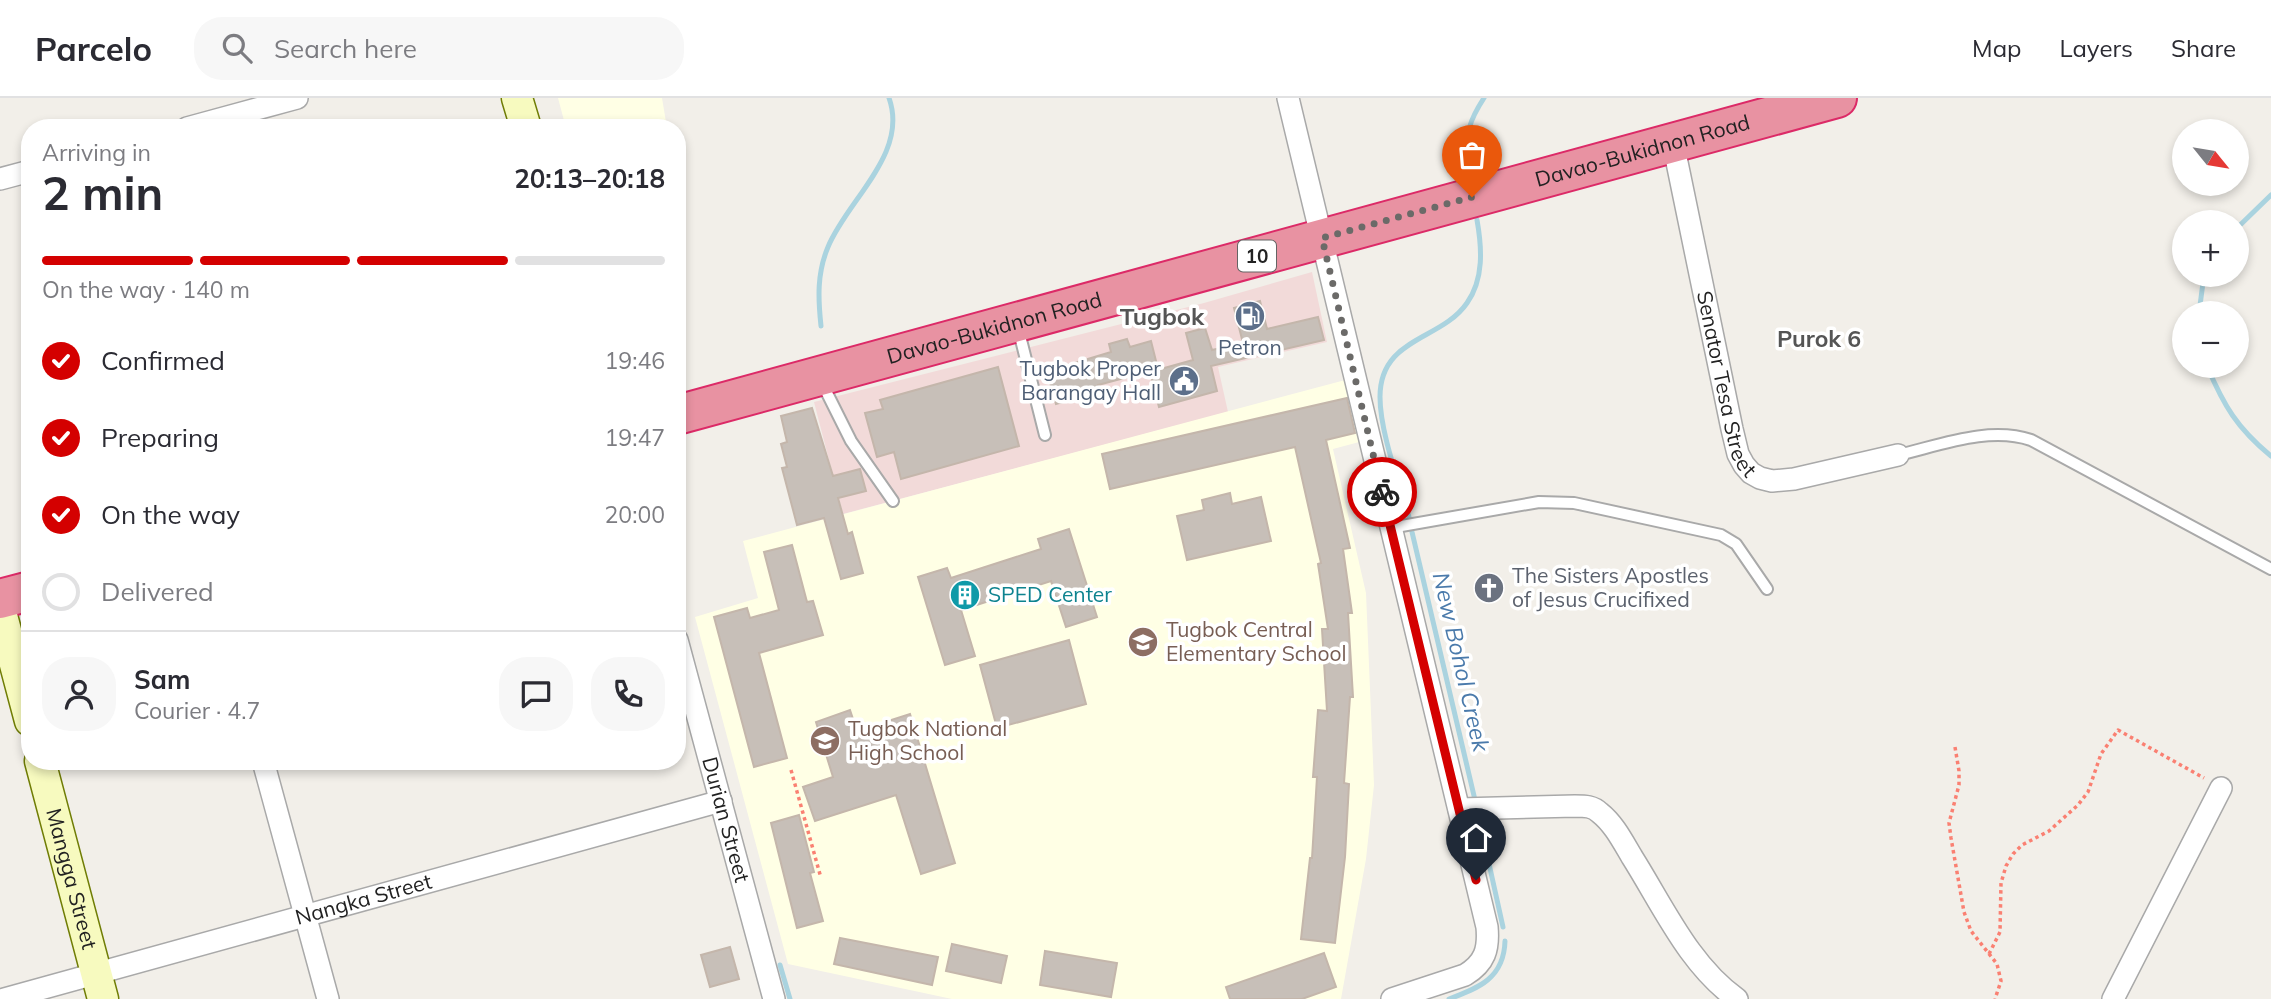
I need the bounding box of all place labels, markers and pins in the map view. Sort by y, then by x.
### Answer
pin [1442,125,1502,197]
fuel station icon: Petron [1233,299,1267,333]
place label: Petron [1218,334,1282,360]
place label: Tugbok Proper Barangay Hall [1020,355,1161,405]
public building icon: Tugbok Proper Barangay Hall [1167,364,1201,398]
place label: The Sisters Apostles of Jesus Crucifixed [1512,562,1709,612]
church icon: The Sisters Apostles of Jesus Crucifixed [1472,571,1506,605]
building icon: SPED Center [948,578,982,612]
place label: SPED Center [988,581,1112,607]
place label: Tugbok Central Elementary School [1166,616,1347,666]
school or university icon: Tugbok Central Elementary School [1126,625,1160,659]
place label: Tugbok National High School [848,715,1007,765]
school or university icon: Tugbok National High School [808,724,842,758]
pin [1446,808,1506,880]

